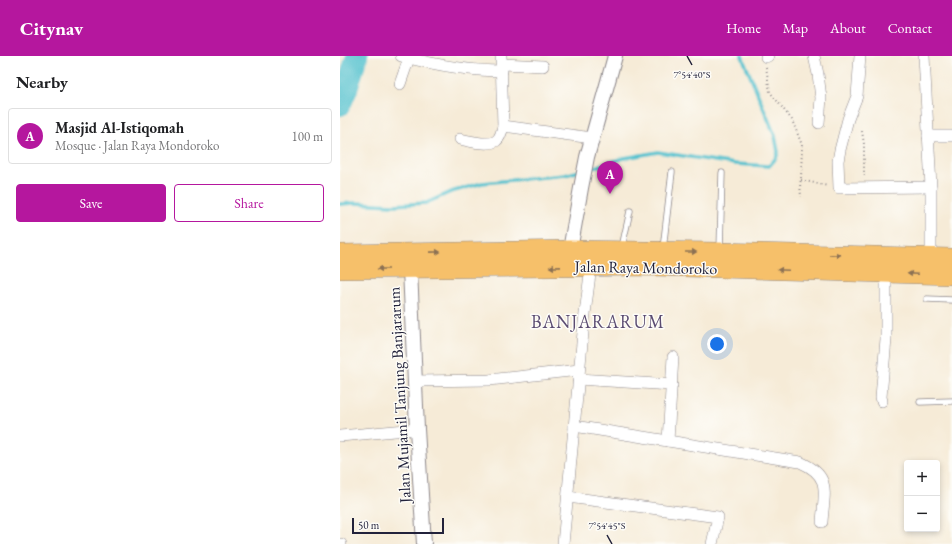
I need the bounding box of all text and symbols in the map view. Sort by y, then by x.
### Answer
text: Citynav [20,16,83,41]
text: Home [726,19,761,37]
text: Map [783,19,808,37]
text: About [830,19,866,37]
text: Contact [888,19,932,37]
text: 7°54'40"S [674,68,711,81]
text: Nearby [16,71,68,93]
text: Masjid Al-Istiqomah [55,118,184,137]
text: A [25,128,35,145]
text: 100 m [292,128,323,145]
text: Mosque · Jalan Raya Mondoroko [55,137,219,154]
pin: A [597,161,623,194]
button: Save [16,184,166,222]
button: Share [174,184,324,222]
one-way arrow [429,249,442,255]
one-way arrow [685,249,698,255]
one-way arrow [829,252,842,258]
street label: Jalan Raya Mondoroko [573,256,718,279]
one-way arrow [548,264,561,270]
one-way arrow [376,266,389,272]
one-way arrow [776,267,789,273]
one-way arrow [906,271,919,277]
street label: Jalan Mujamil Tanjung Banjararum [383,286,416,506]
district label: BANJARARUM [531,310,665,333]
your location [707,334,727,354]
map controls [904,460,940,532]
button: + [904,460,940,496]
button: − [904,496,940,532]
scale bar [352,516,444,535]
text: 50 m [358,518,379,532]
text: 7°54'45"S [589,519,626,532]

